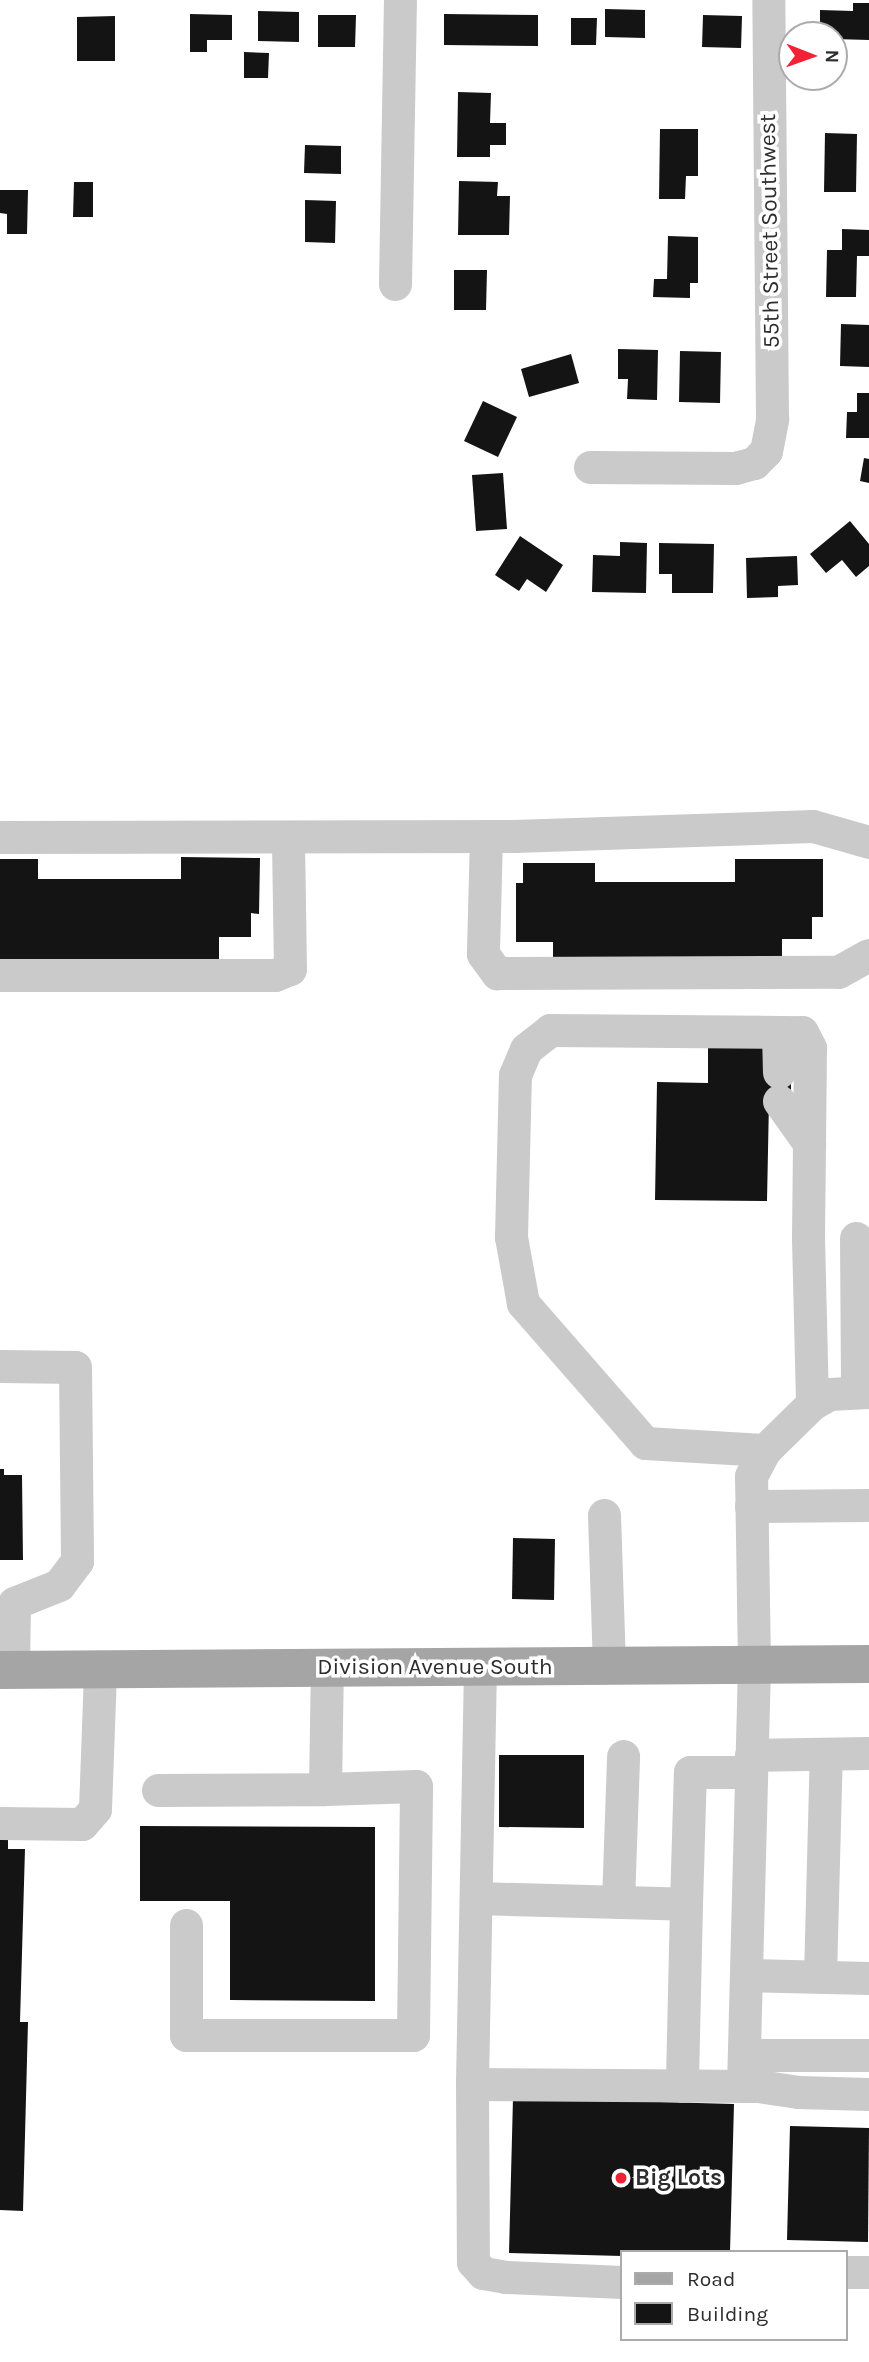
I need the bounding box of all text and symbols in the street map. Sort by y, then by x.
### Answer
north arrow [778,21,848,91]
text: N [821,49,843,63]
street label: 55th Street Southwest [754,113,786,349]
street label: Division Avenue South [317,1653,553,1681]
place label: Big Lots [635,2164,722,2192]
marker: Big Lots [613,2170,629,2186]
legend [620,2250,848,2341]
text: Road [687,2267,735,2291]
text: Building [687,2302,768,2326]

